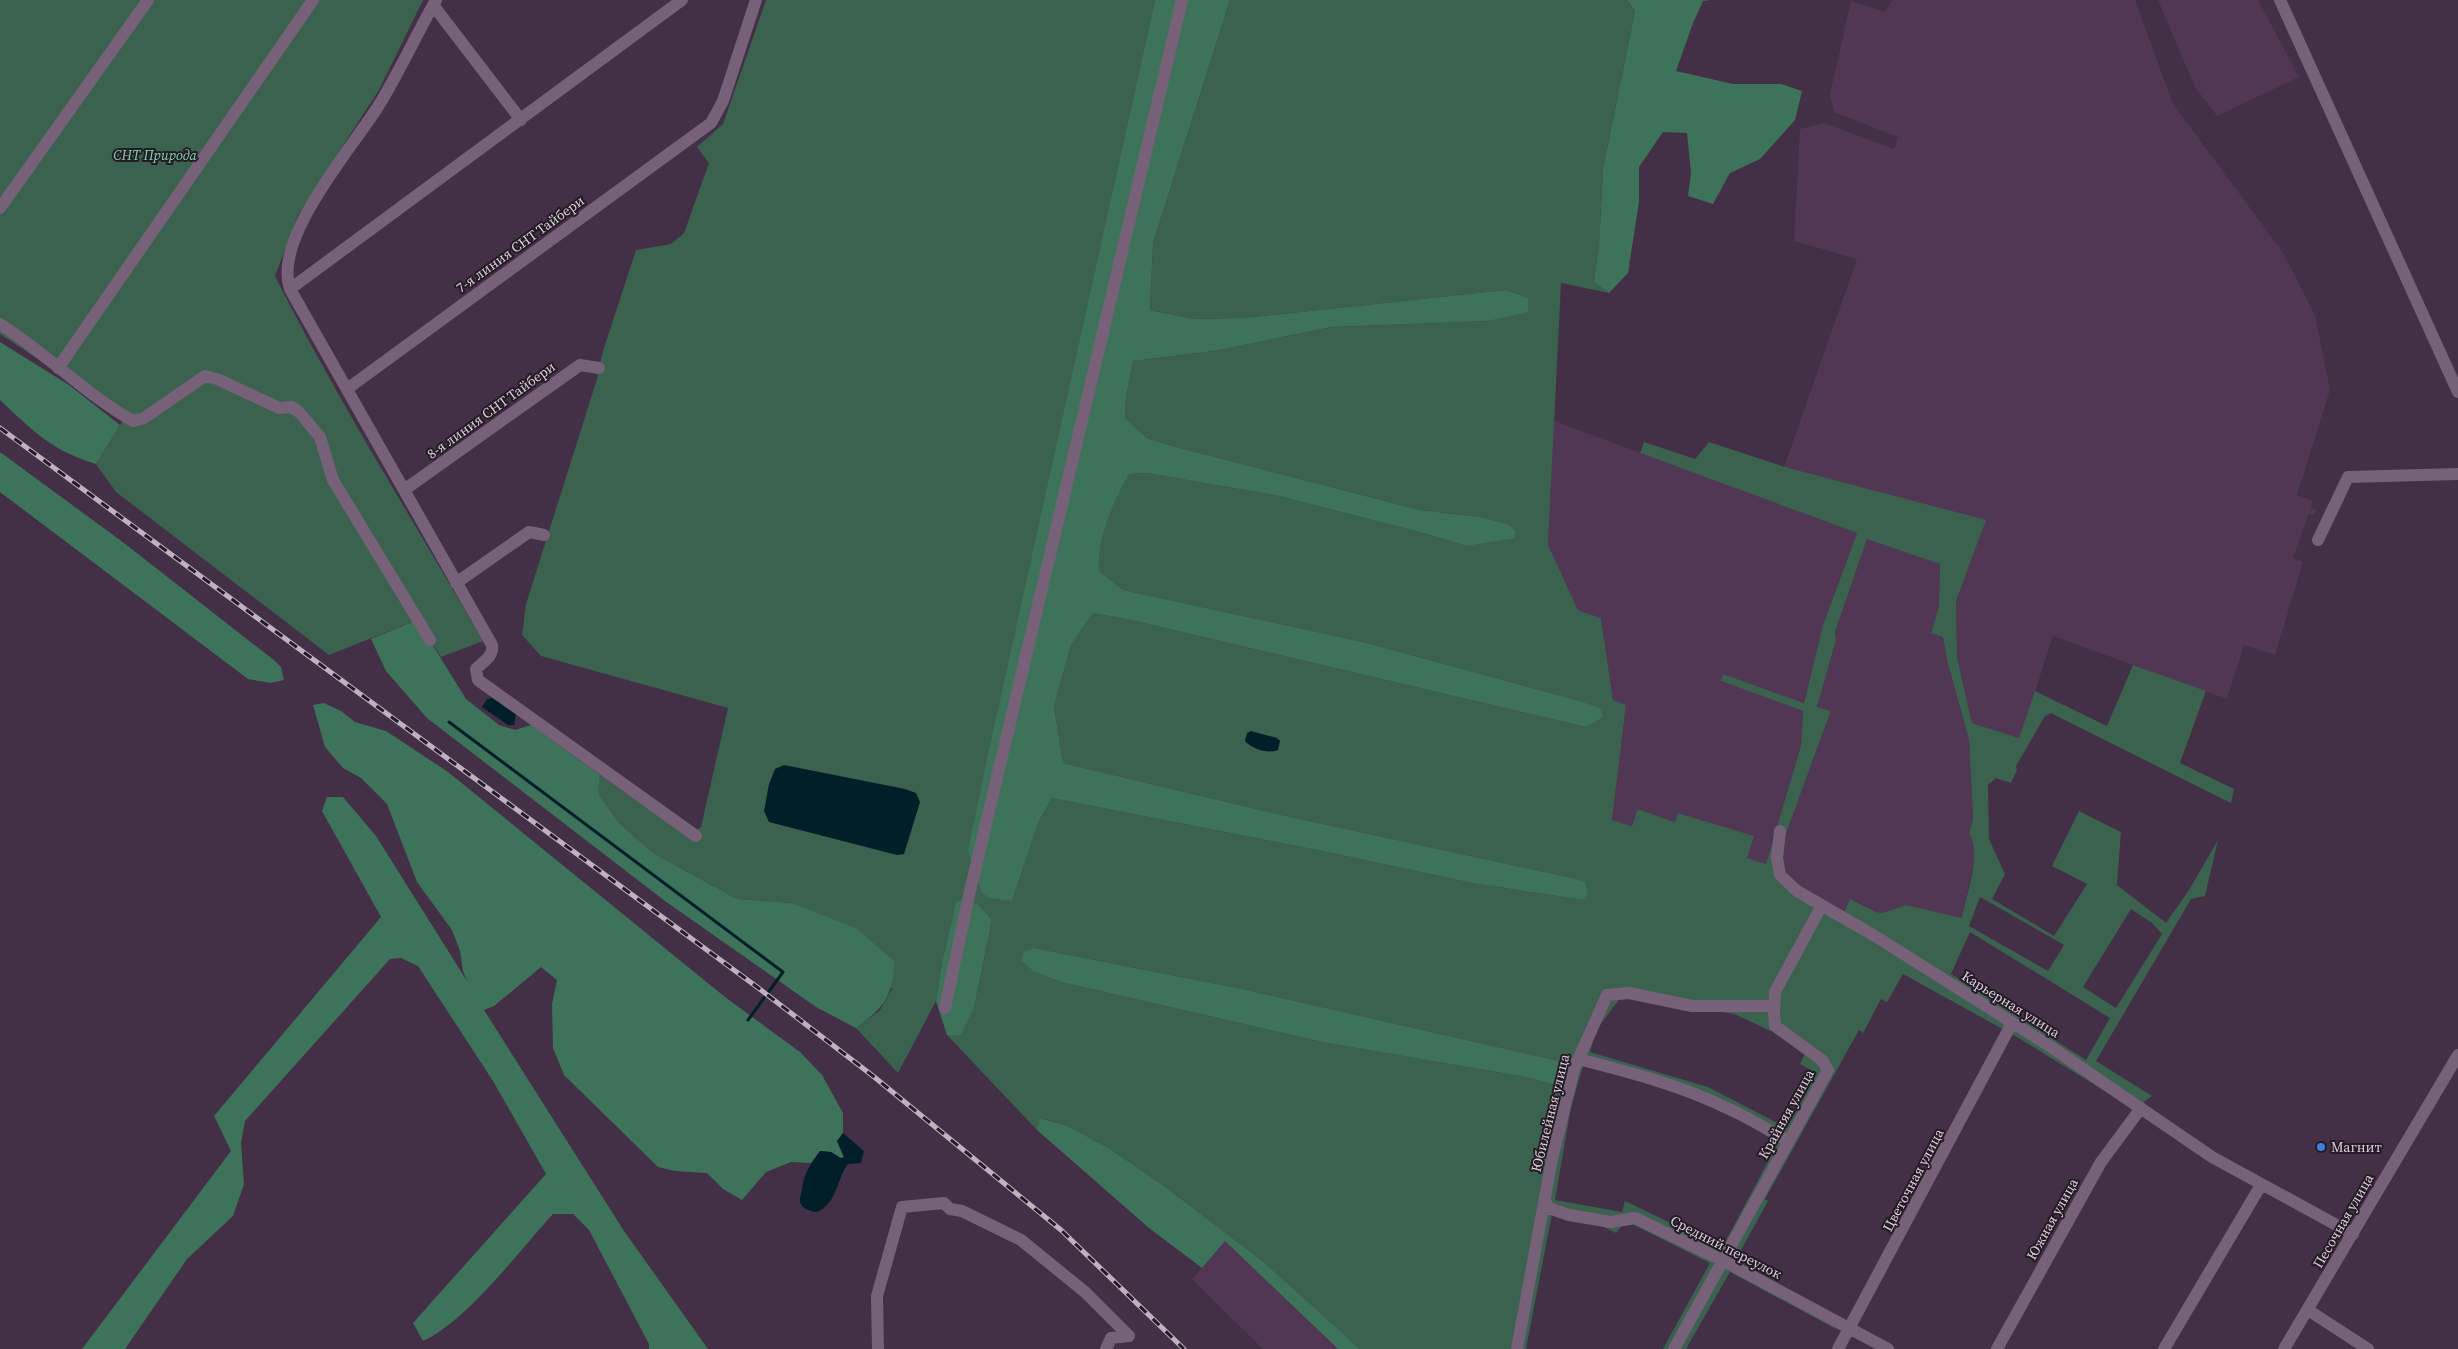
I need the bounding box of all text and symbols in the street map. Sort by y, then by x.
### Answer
park label: СНТ Природа [113,145,197,165]
street label: 7-я линия СНТ Тайбери [452,191,588,297]
street label: 8-я линия СНТ Тайбери [423,357,559,463]
street label: Карьерная улица [1958,966,2065,1043]
street label: Юбилейная улица [1526,1051,1575,1174]
street label: Крайняя улица [1753,1065,1819,1162]
street label: Цветочная улица [1877,1124,1949,1235]
place label: Магнит [2331,1137,2382,1157]
marker: Магнит [2315,1141,2327,1153]
street label: Песочная улица [2308,1169,2379,1272]
street label: Южная улица [2021,1174,2083,1263]
street label: Средний переулок [1667,1210,1785,1284]

